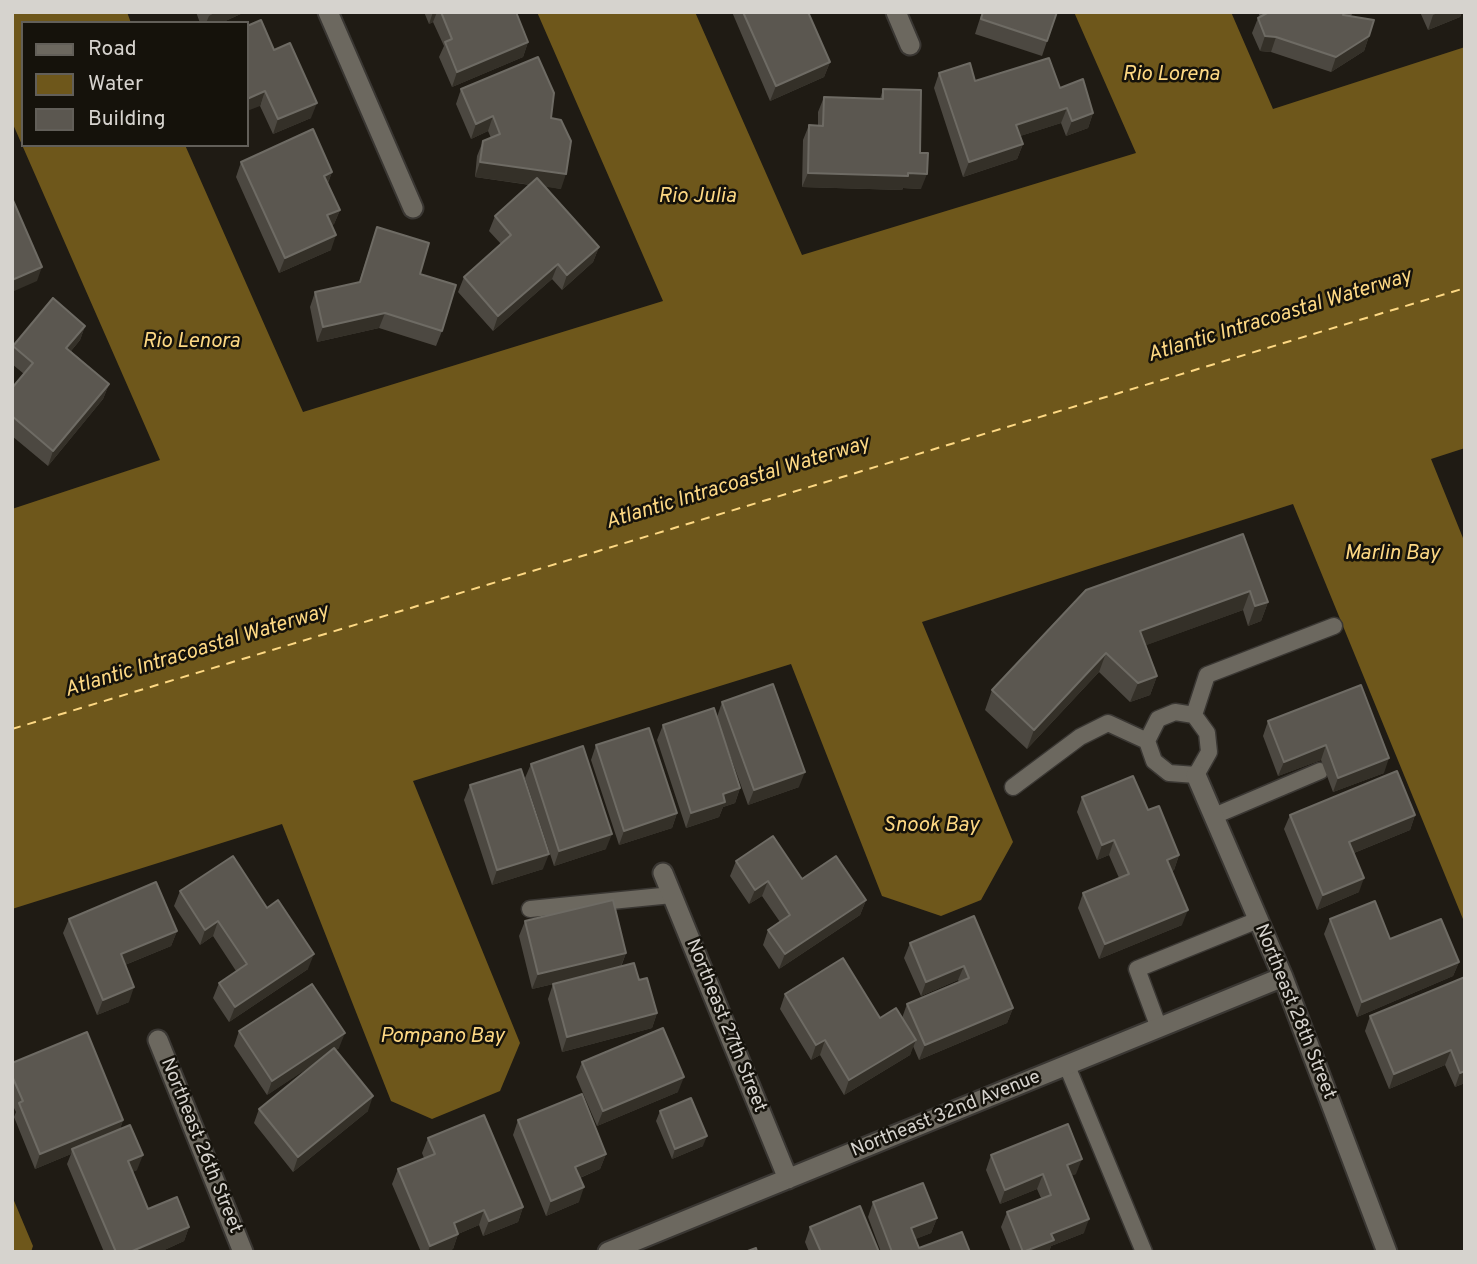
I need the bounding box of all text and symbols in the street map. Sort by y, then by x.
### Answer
legend [21,21,248,147]
text: Road [88,36,137,63]
water label: Rio Lorena [1122,63,1220,89]
text: Water [88,71,143,98]
text: Building [88,106,166,133]
water label: Rio Julia [658,185,736,211]
water label: Atlantic Intracoastal Waterway [1145,265,1415,369]
water label: Rio Lenora [142,330,240,356]
water label: Atlantic Intracoastal Waterway [603,432,873,536]
water label: Marlin Bay [1344,542,1440,568]
water label: Atlantic Intracoastal Waterway [62,600,332,704]
water label: Snook Bay [883,814,979,840]
street label: Northeast 28th Street [1248,921,1340,1103]
street label: Northeast 27th Street [680,936,770,1116]
water label: Pompano Bay [380,1025,504,1051]
street label: Northeast 26th Street [154,1055,246,1237]
street label: Northeast 32nd Avenue [848,1067,1044,1163]

